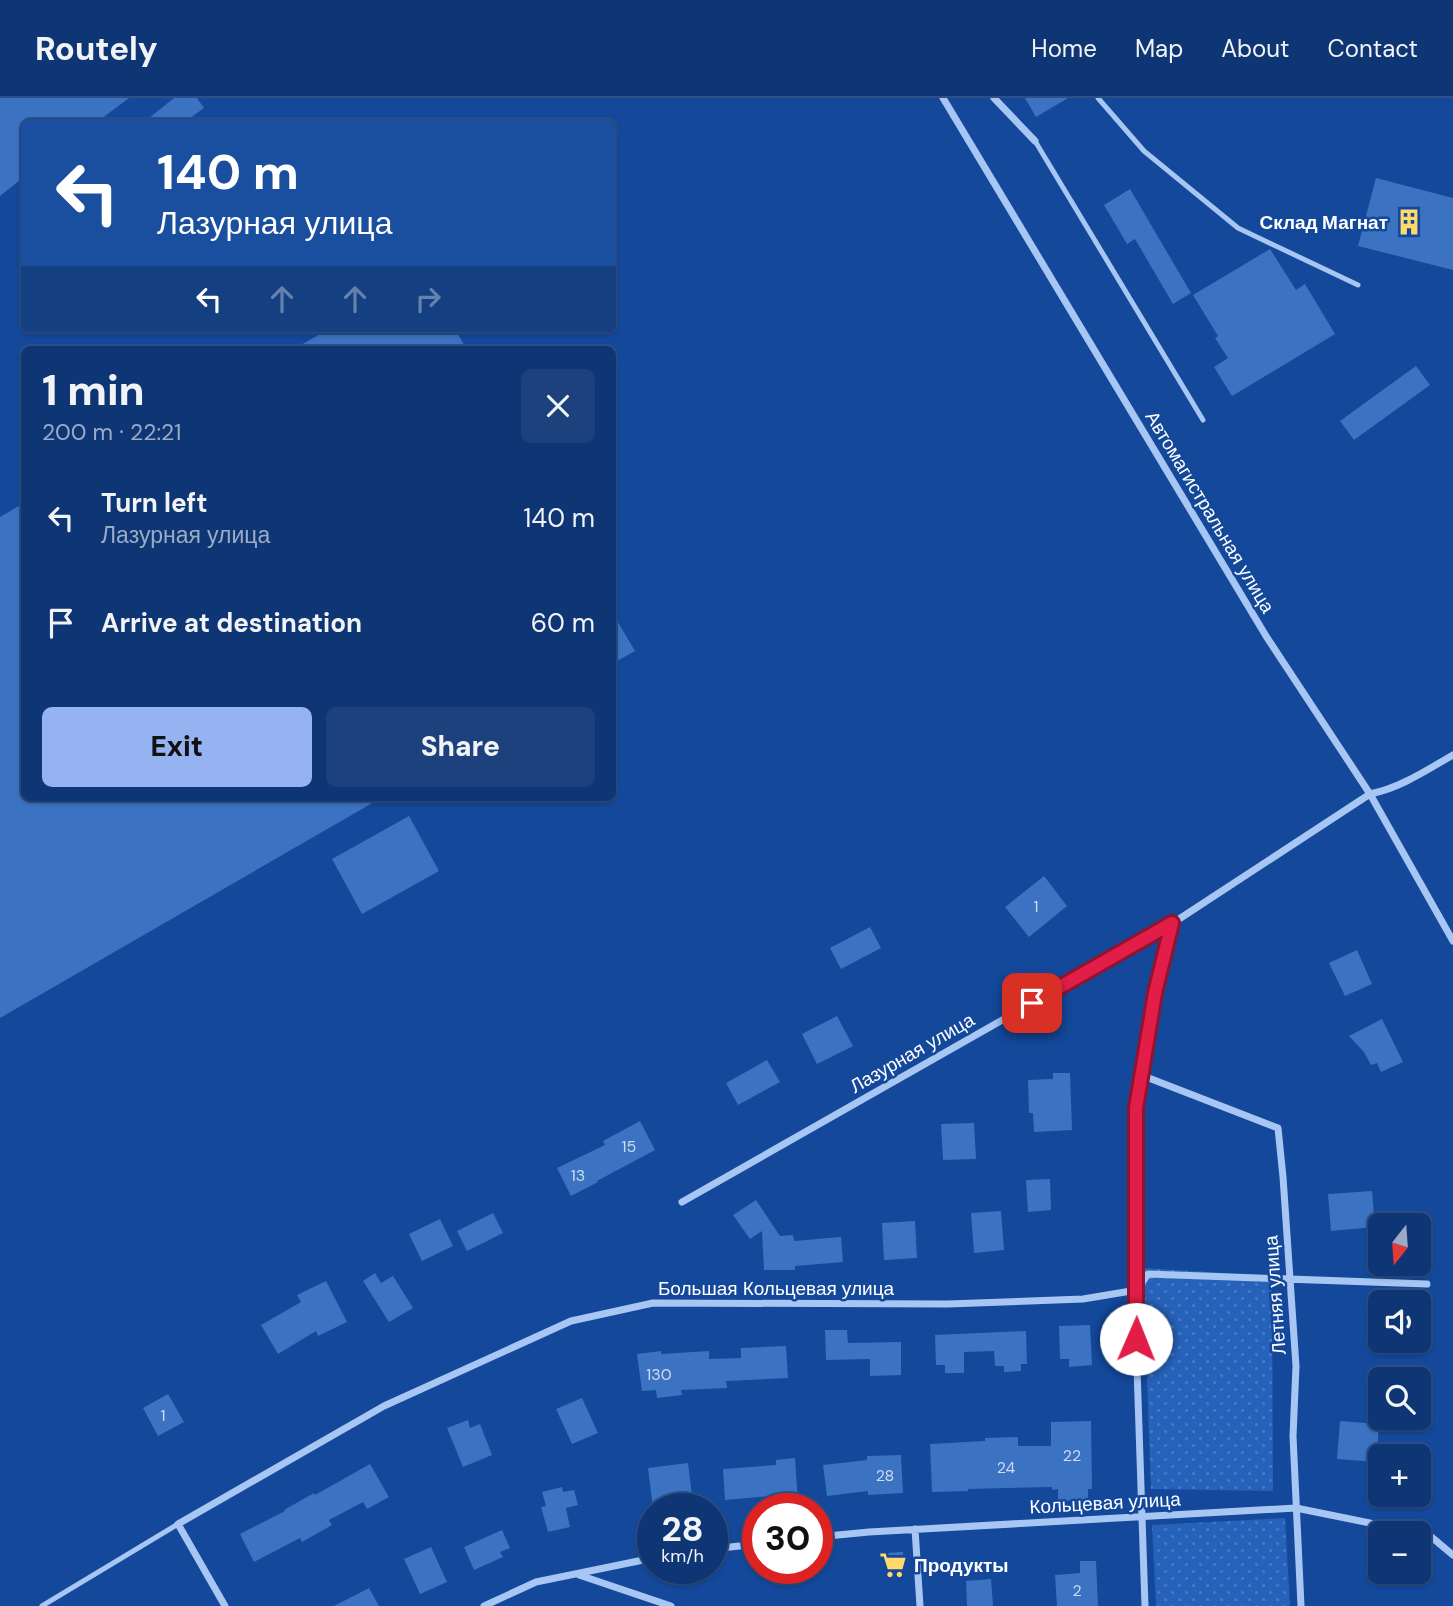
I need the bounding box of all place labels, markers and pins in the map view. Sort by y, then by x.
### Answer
building icon: Склад Магнат [1394,207,1424,237]
place label: Склад Магнат [1259,210,1388,235]
pin [1002,973,1062,1033]
supermarket icon: Продукты [878,1550,908,1580]
place label: Продукты [914,1553,1009,1578]

